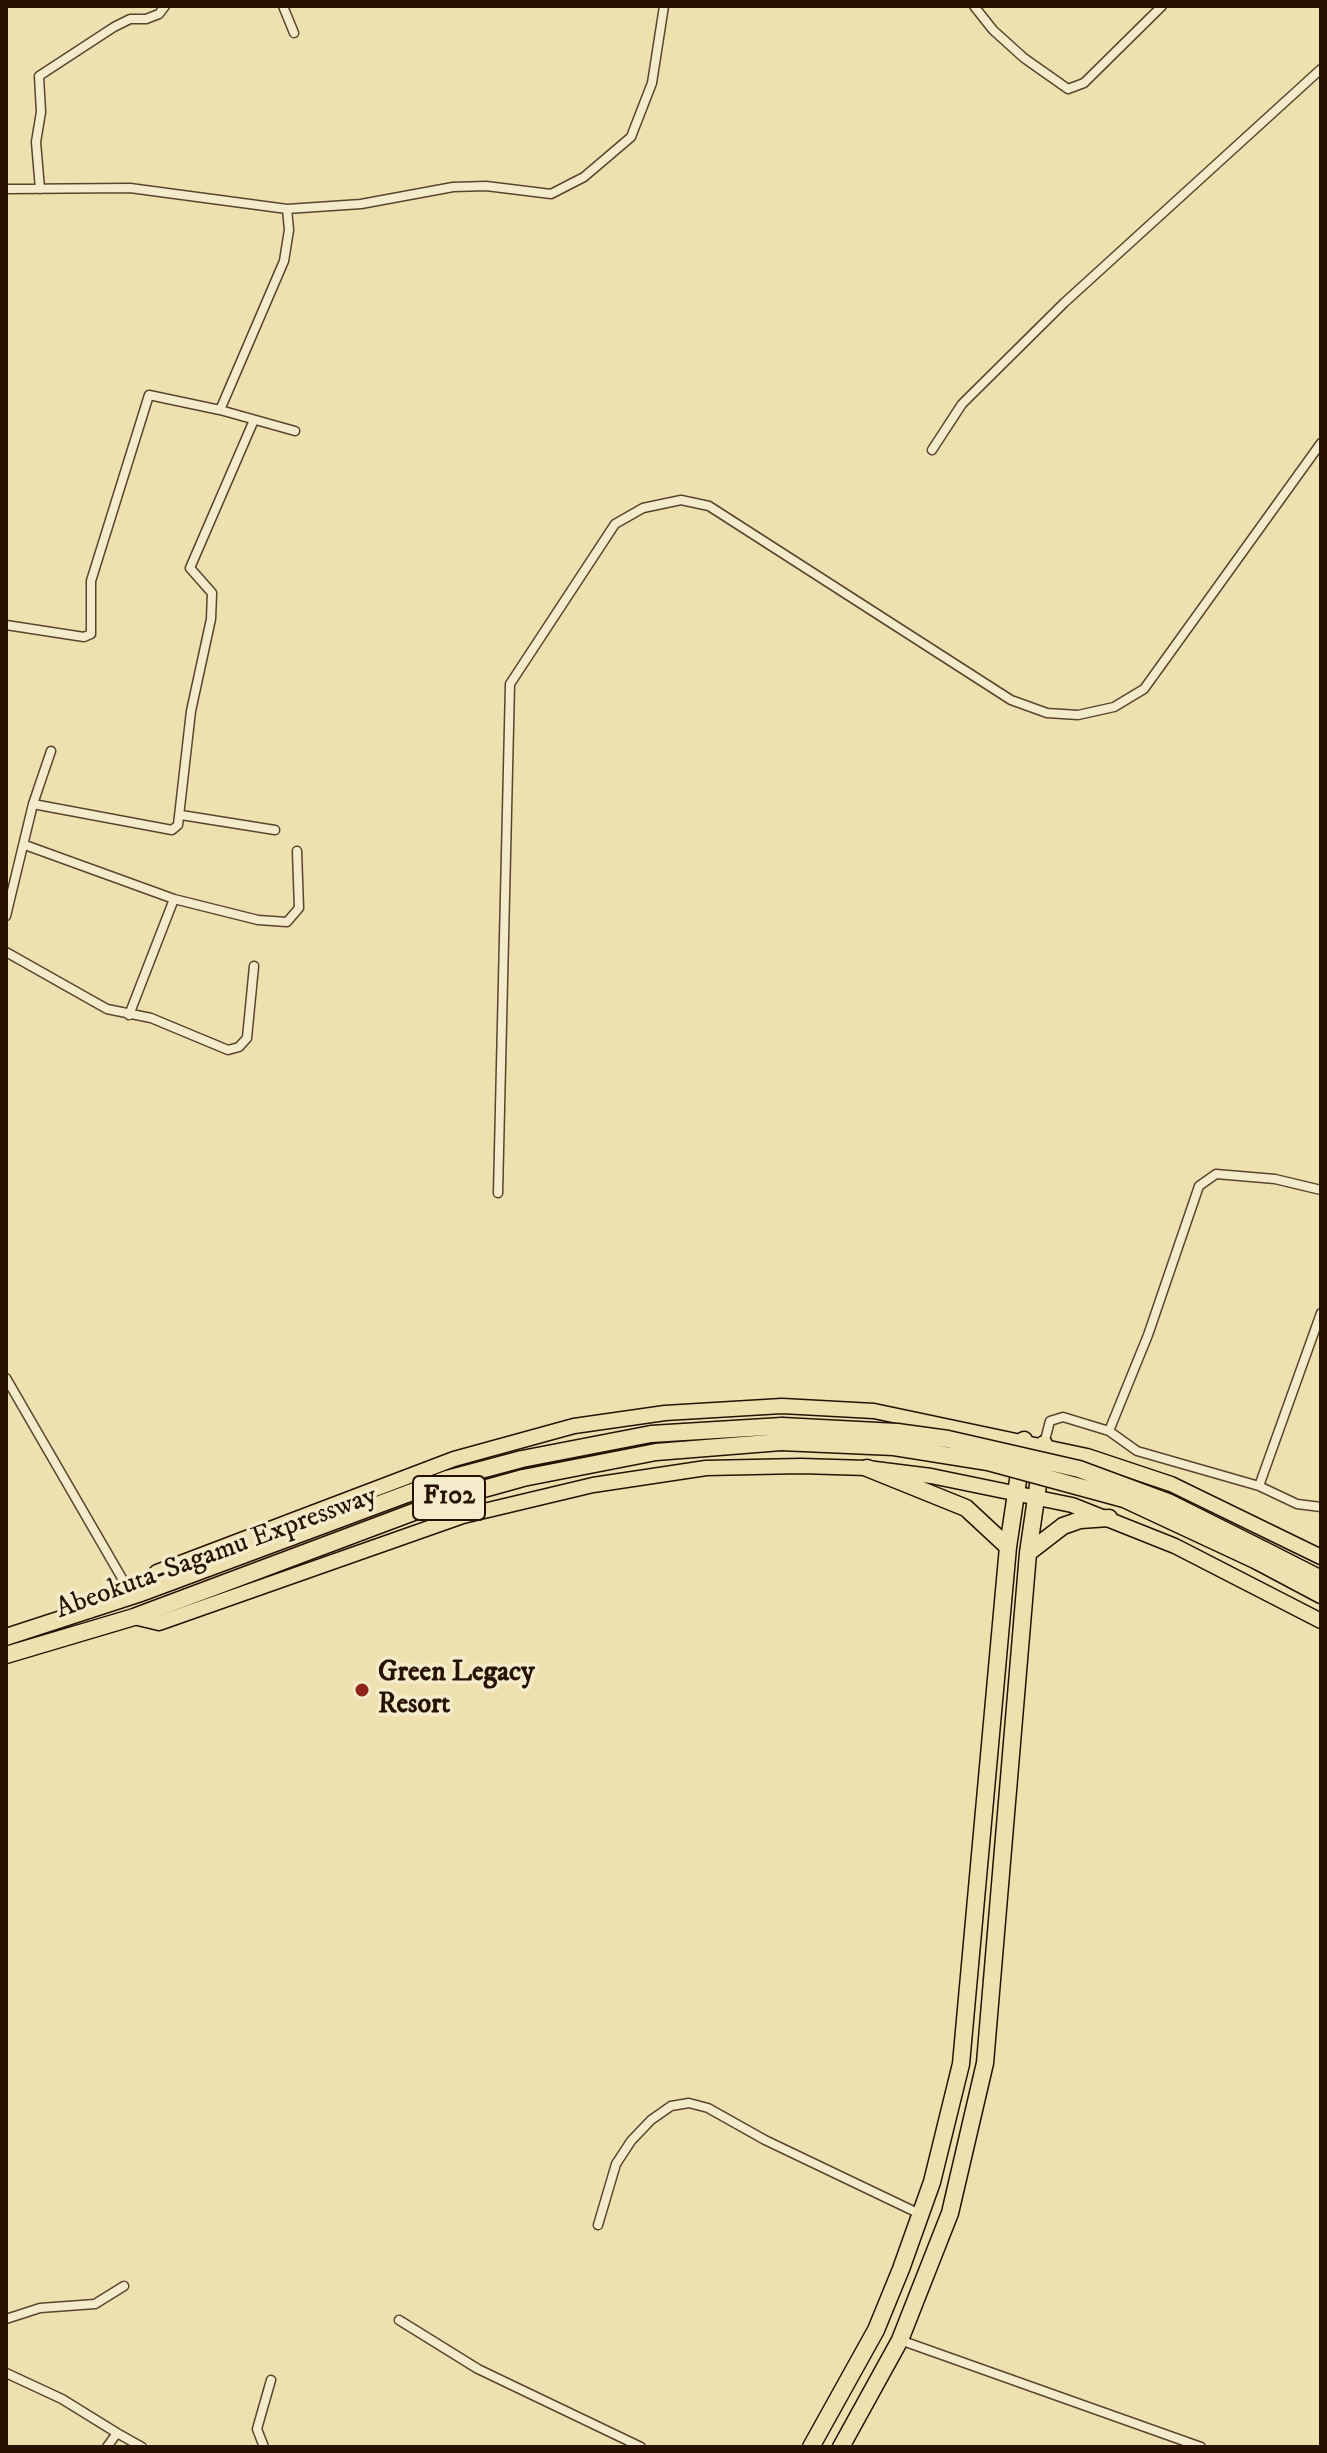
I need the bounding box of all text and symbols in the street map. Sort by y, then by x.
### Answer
road number: F102 [413,1476,485,1520]
street label: Abeokuta-Sagamu Expressway [52,1480,382,1628]
place label: Green Legacy Resort [378,1657,534,1723]
marker: Green Legacy Resort [353,1681,371,1699]

